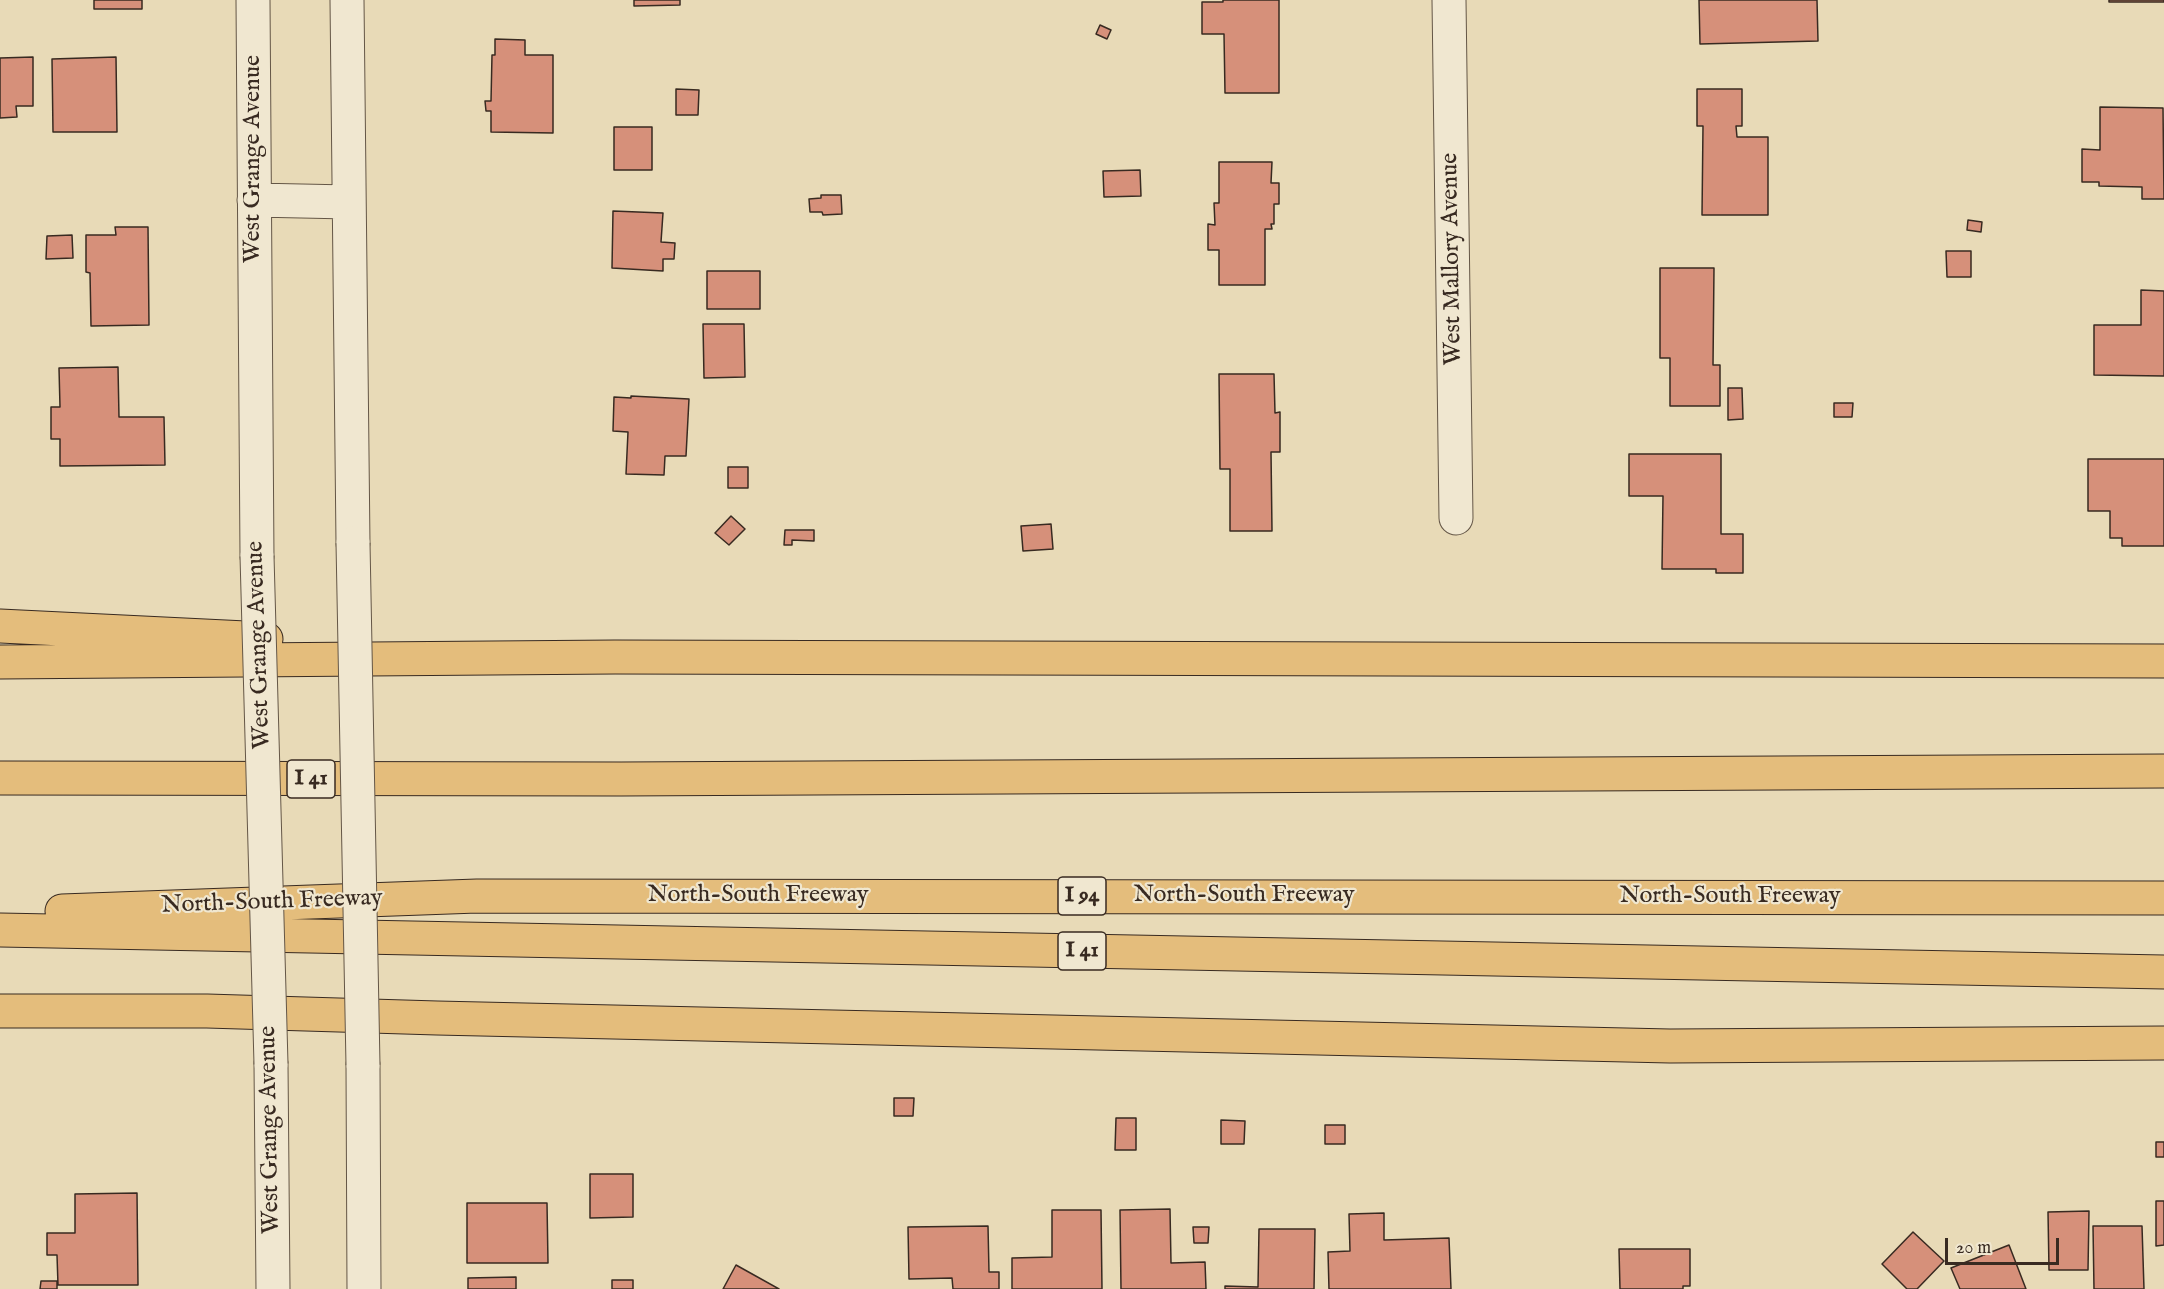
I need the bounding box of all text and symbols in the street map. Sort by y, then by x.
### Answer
street label: West Grange Avenue [240,55,268,263]
street label: West Mallory Avenue [1437,152,1469,366]
street label: West Grange Avenue [242,540,278,750]
road number: I 41 [287,760,335,798]
road number: I 94 [1058,877,1106,915]
street label: North-South Freeway [647,882,869,910]
street label: North-South Freeway [1133,882,1355,910]
street label: North-South Freeway [1619,883,1841,911]
street label: North-South Freeway [161,885,383,921]
road number: I 41 [1058,932,1106,970]
street label: West Grange Avenue [255,1026,287,1234]
scale bar [1948,1226,2062,1264]
text: 20 m [1956,1237,1991,1260]

